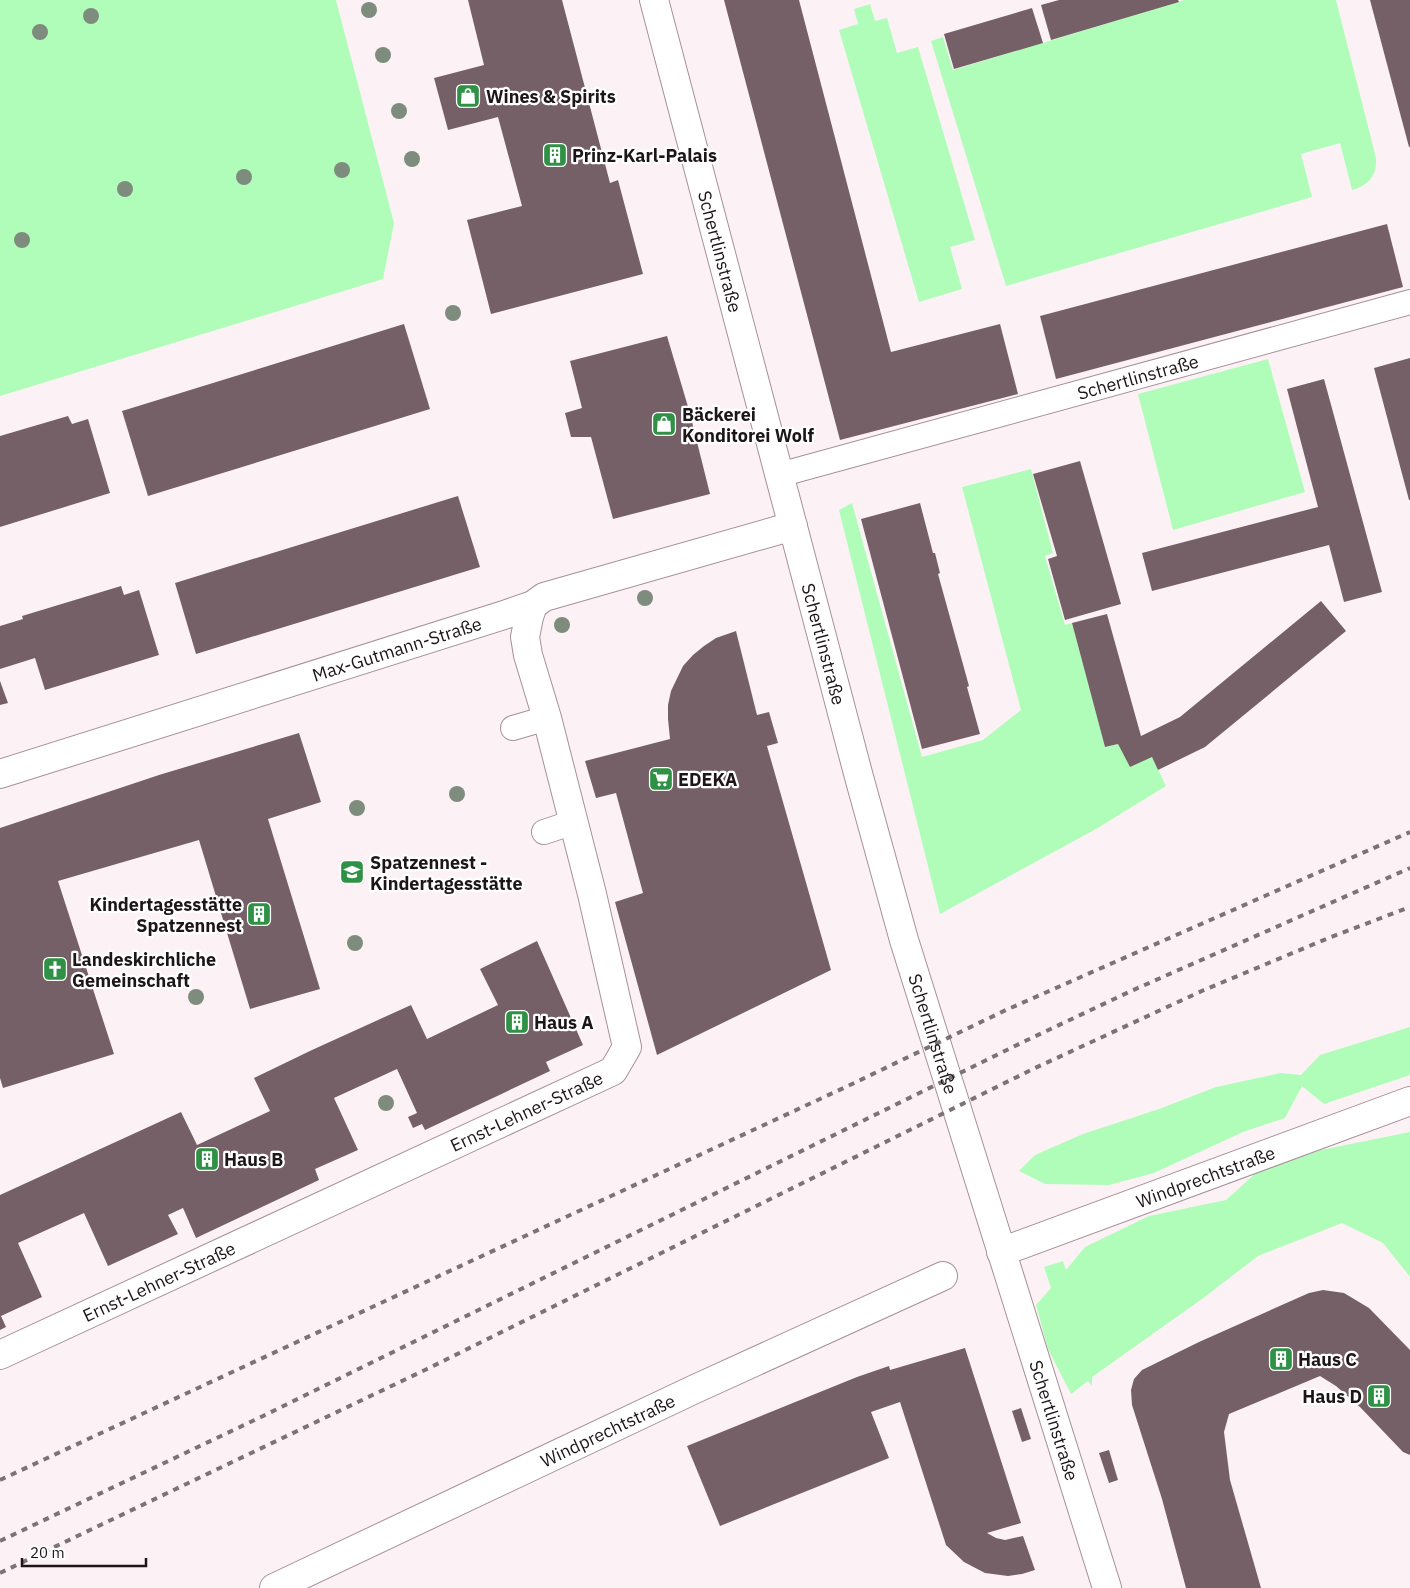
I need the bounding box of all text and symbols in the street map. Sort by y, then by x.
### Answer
shop icon: Wines & Spirits [455,83,481,109]
place label: Wines & Spirits [486,85,616,108]
building icon: Prinz-Karl-Palais [542,142,568,168]
place label: Prinz-Karl-Palais [572,144,717,167]
street label: Schertlinstraße [693,188,747,315]
street label: Schertlinstraße [1075,349,1201,404]
place label: Bäckerei Konditorei Wolf [682,403,814,447]
shop icon: Bäckerei Konditorei Wolf [651,411,677,437]
street label: Schertlinstraße [797,581,851,707]
street label: Max-Gutmann-Straße [309,611,484,686]
supermarket icon: EDEKA [648,766,674,792]
place label: EDEKA [678,768,737,791]
place label: Spatzennest - Kindertagesstätte [370,851,523,895]
school or university icon: Spatzennest - Kindertagesstätte [339,859,365,885]
place label: Kindertagesstätte Spatzennest [89,893,242,937]
building icon: Kindertagesstätte Spatzennest [246,901,272,927]
place label: Landeskirchliche Gemeinschaft [72,948,216,992]
church icon: Landeskirchliche Gemeinschaft [42,956,68,982]
street label: Schertlinstraße [904,971,963,1097]
building icon: Haus A [504,1009,530,1035]
place label: Haus A [534,1011,594,1034]
street label: Ernst-Lehner-Straße [446,1066,606,1156]
street label: Windprechtstraße [1133,1140,1278,1213]
building icon: Haus B [194,1146,220,1172]
place label: Haus B [224,1148,283,1171]
street label: Ernst-Lehner-Straße [79,1236,239,1327]
building icon: Haus C [1268,1346,1294,1372]
place label: Haus C [1298,1348,1357,1371]
street label: Schertlinstraße [1025,1357,1084,1483]
building icon: Haus D [1366,1383,1392,1409]
place label: Haus D [1302,1385,1362,1408]
street label: Windprechtstraße [537,1389,679,1472]
scale bar [22,1536,146,1568]
text: 20 m [30,1543,65,1562]

